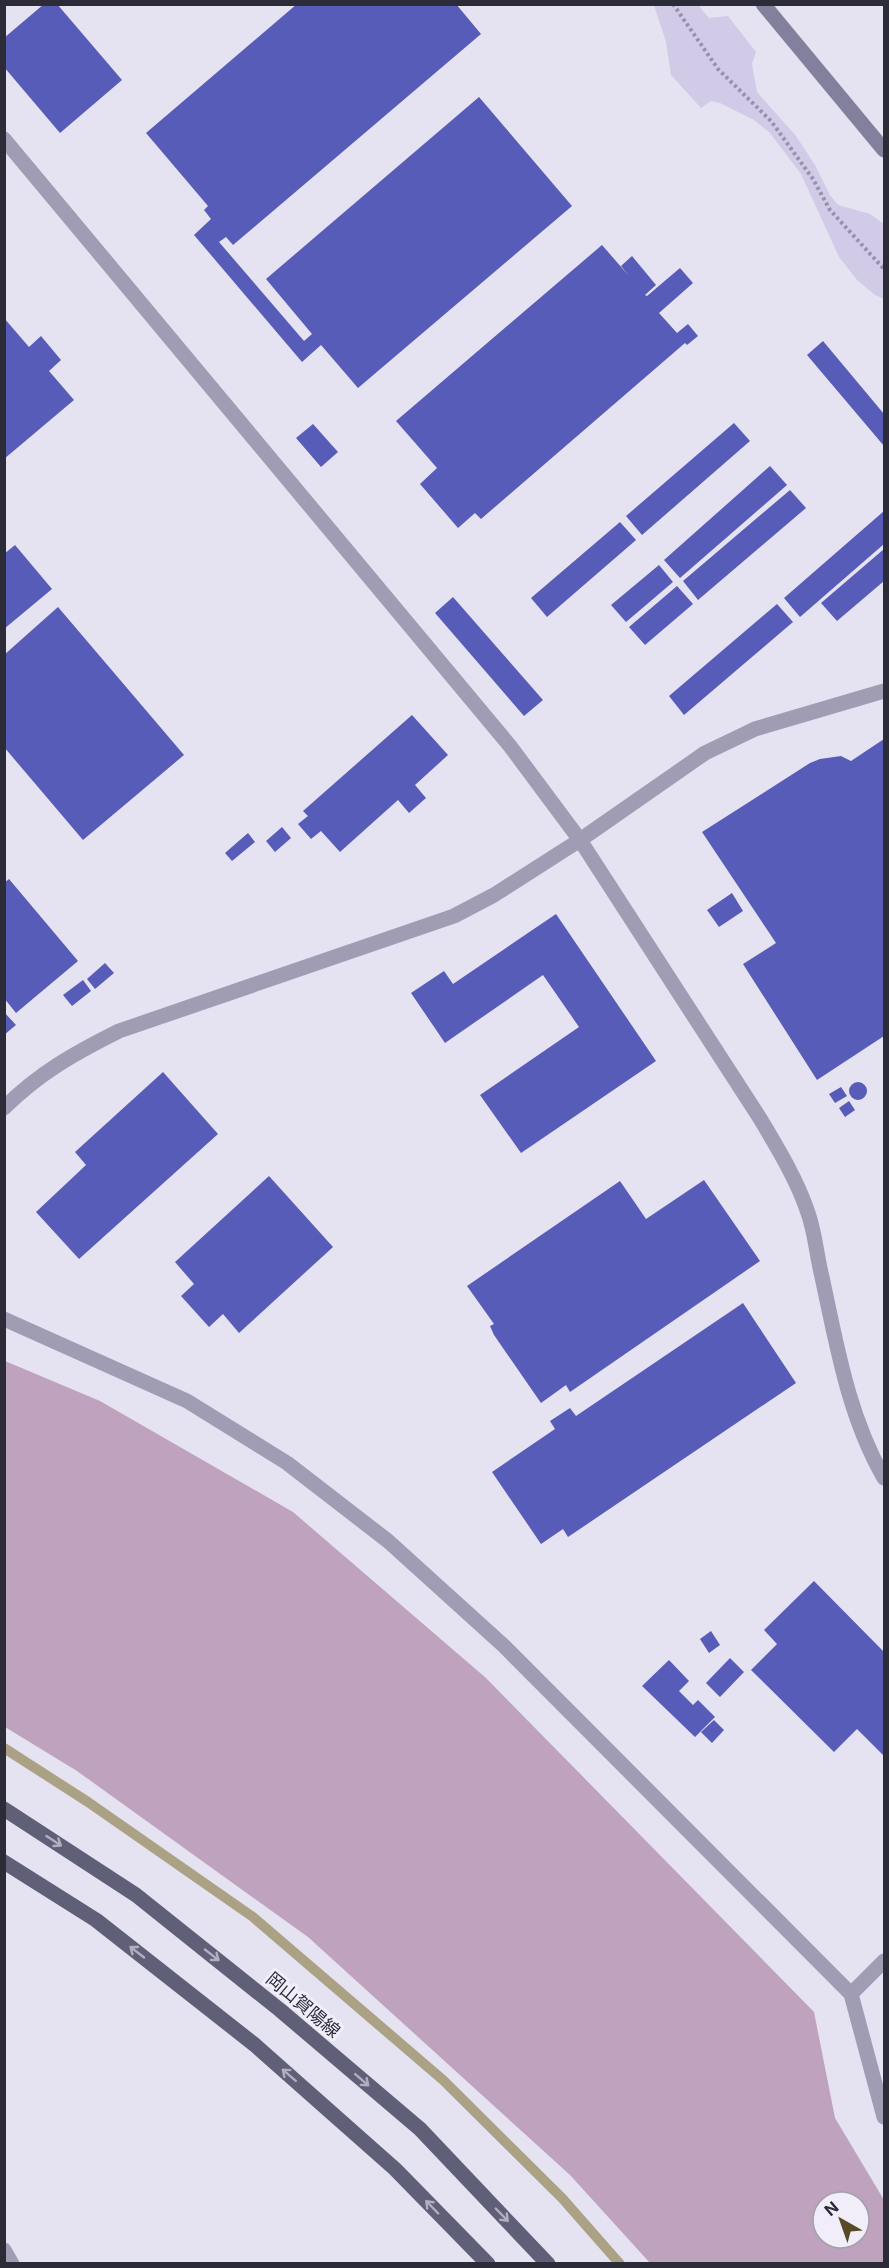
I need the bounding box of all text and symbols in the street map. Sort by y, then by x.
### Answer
one-way arrow [45,1835,62,1848]
one-way arrow [129,1946,145,1959]
one-way arrow [203,1949,219,1962]
street label: 岡山賀陽線 [262,1968,345,2042]
one-way arrow [282,2068,297,2082]
one-way arrow [354,2073,370,2086]
north arrow [811,2190,871,2250]
text: N [820,2197,842,2220]
one-way arrow [425,2199,440,2214]
one-way arrow [495,2207,509,2222]

